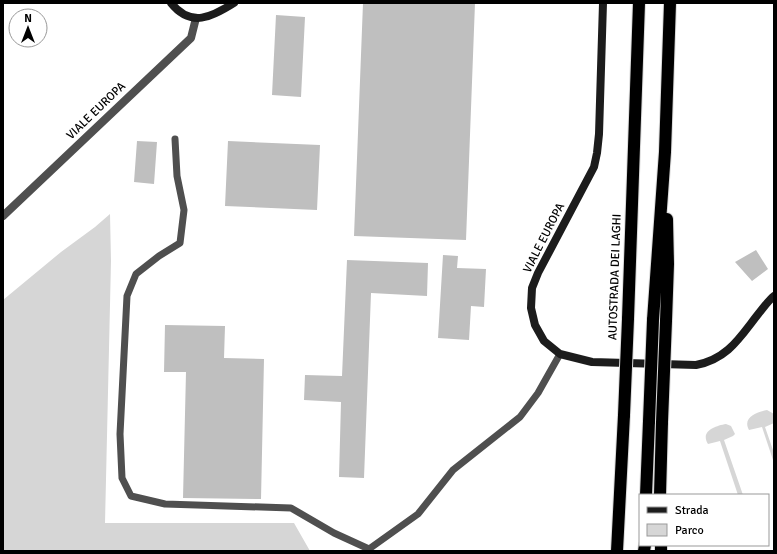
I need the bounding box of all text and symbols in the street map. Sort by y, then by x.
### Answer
north arrow [8,8,48,48]
text: N [24,12,32,25]
street label: VIALE EUROPA [63,79,129,143]
street label: VIALE EUROPA [520,200,568,275]
street label: AUTOSTRADA DEI LAGHI [605,214,625,340]
legend [639,494,769,546]
text: Strada [675,503,709,518]
text: Parco [675,523,704,538]

